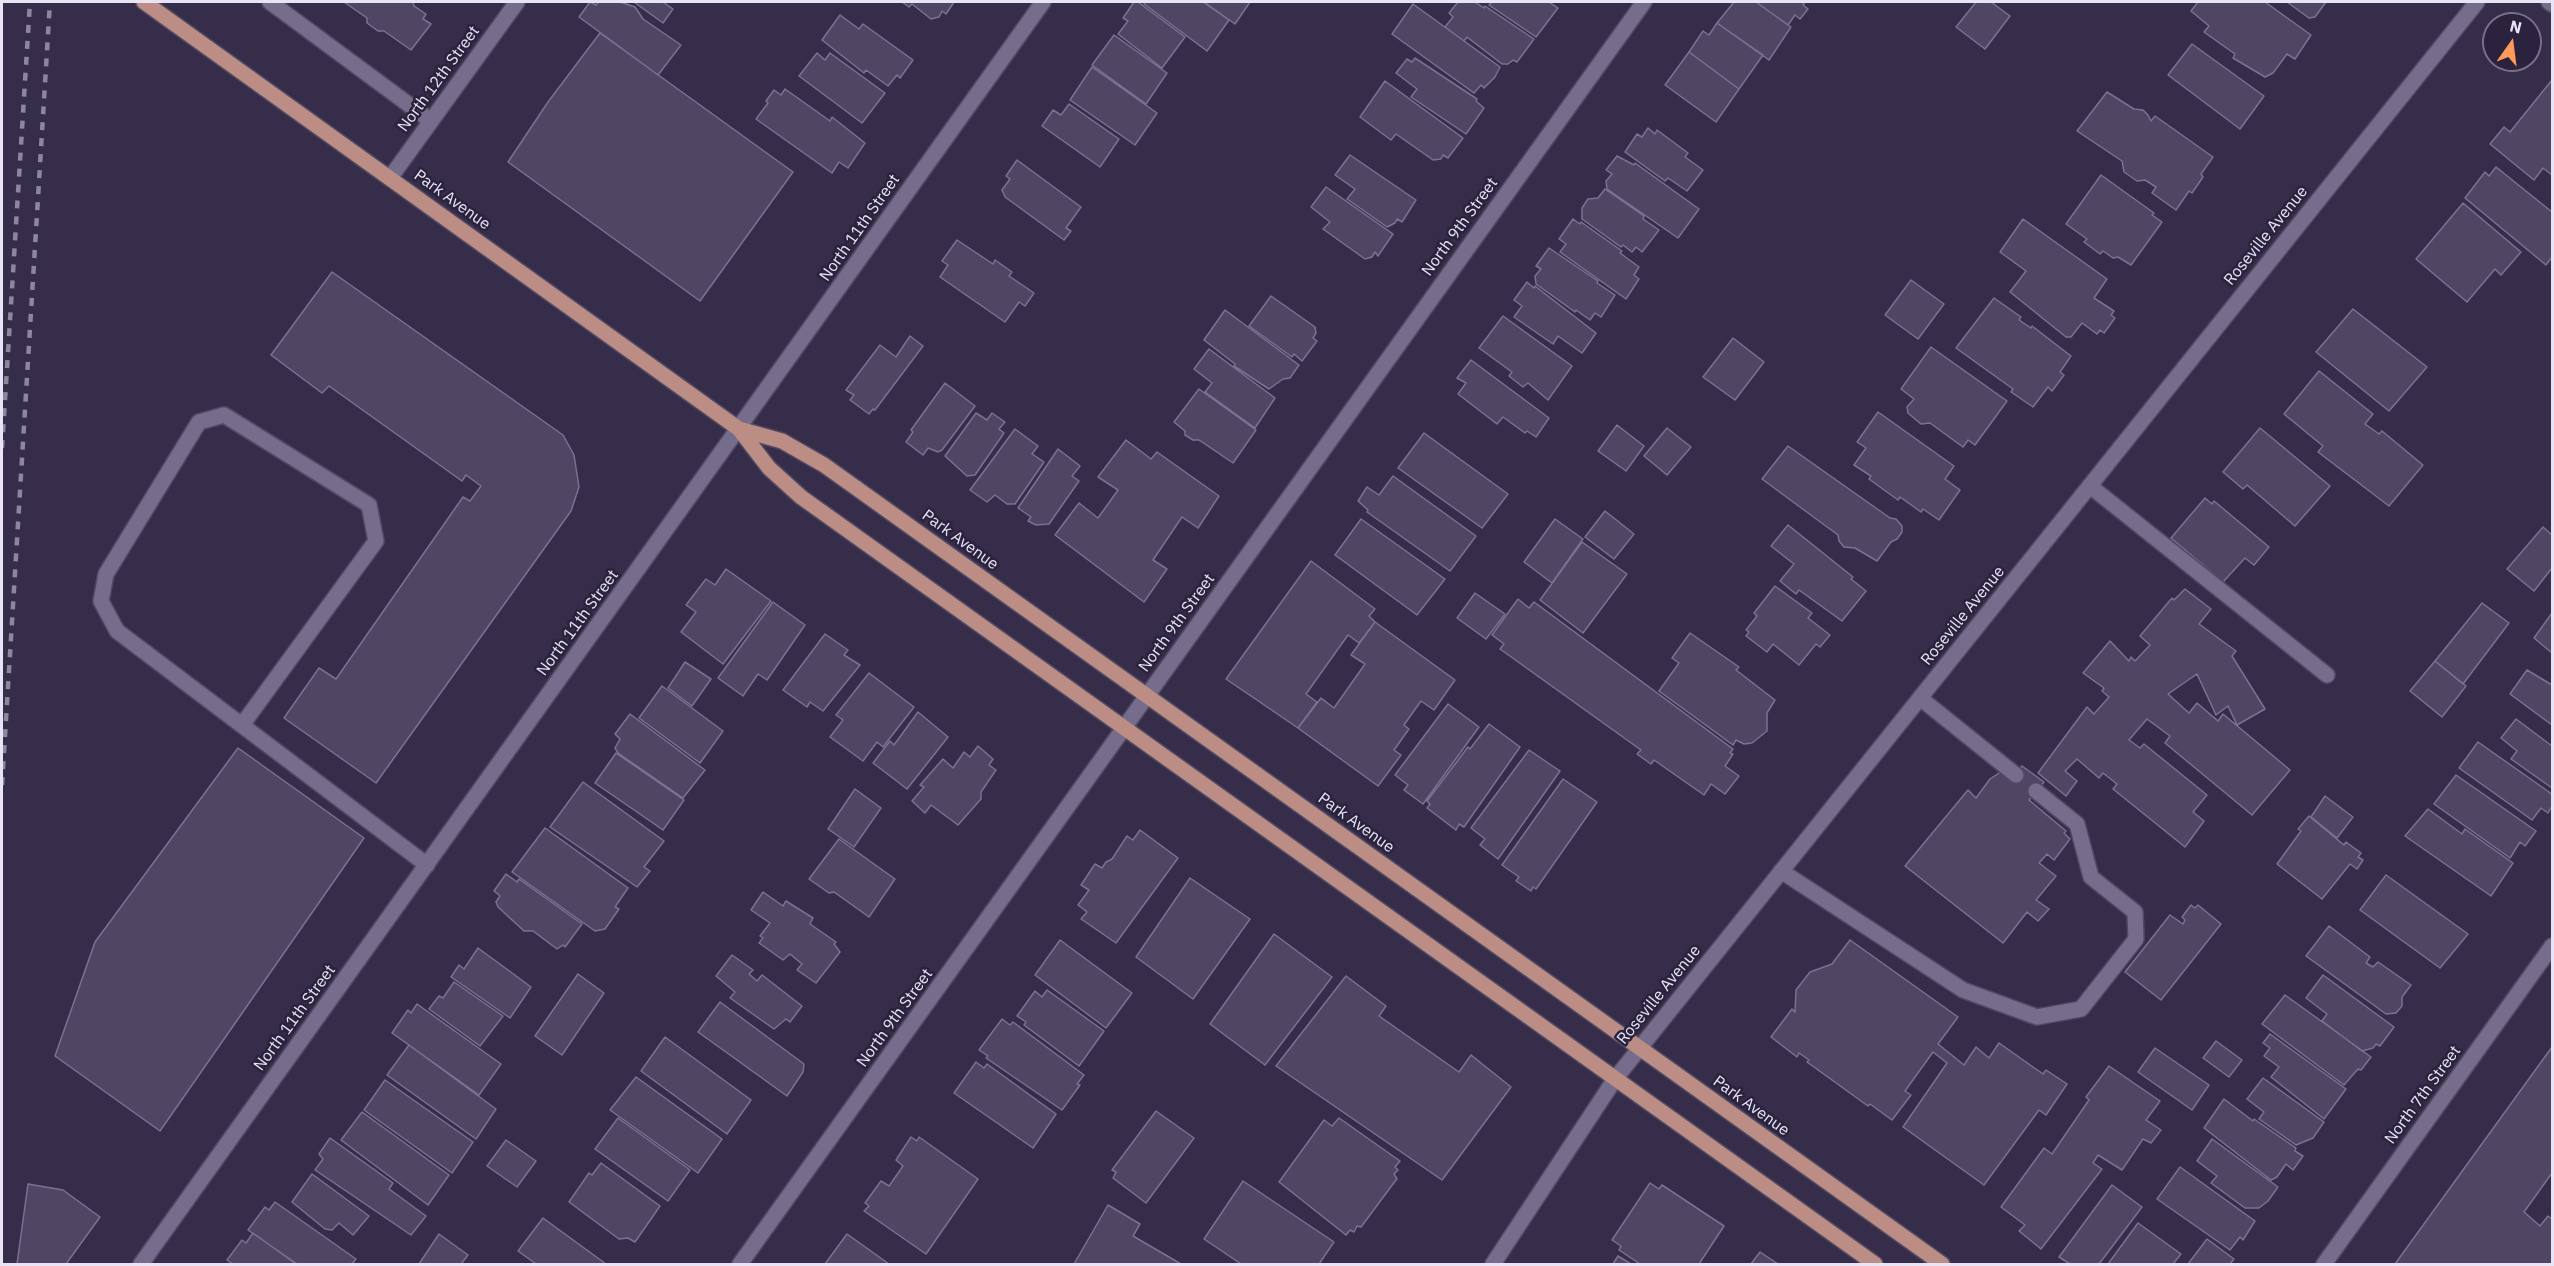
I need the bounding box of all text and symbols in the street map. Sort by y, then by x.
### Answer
north arrow [2482,12,2542,72]
text: N [2508,15,2524,38]
street label: North 12th Street [394,22,484,136]
street label: Park Avenue [410,166,494,234]
street label: North 11th Street [816,171,904,285]
street label: North 9th Street [1418,174,1502,280]
street label: Roseville Avenue [2220,183,2312,289]
street label: Park Avenue [918,506,1002,574]
street label: Roseville Avenue [1917,563,2009,669]
street label: North 11th Street [533,566,623,680]
street label: North 9th Street [1135,570,1219,676]
street label: Park Avenue [1314,789,1398,857]
street label: Roseville Avenue [1613,942,1705,1048]
street label: North 11th Street [250,961,340,1075]
street label: North 9th Street [853,965,937,1071]
street label: North 7th Street [2381,1042,2465,1148]
street label: Park Avenue [1709,1072,1793,1140]

